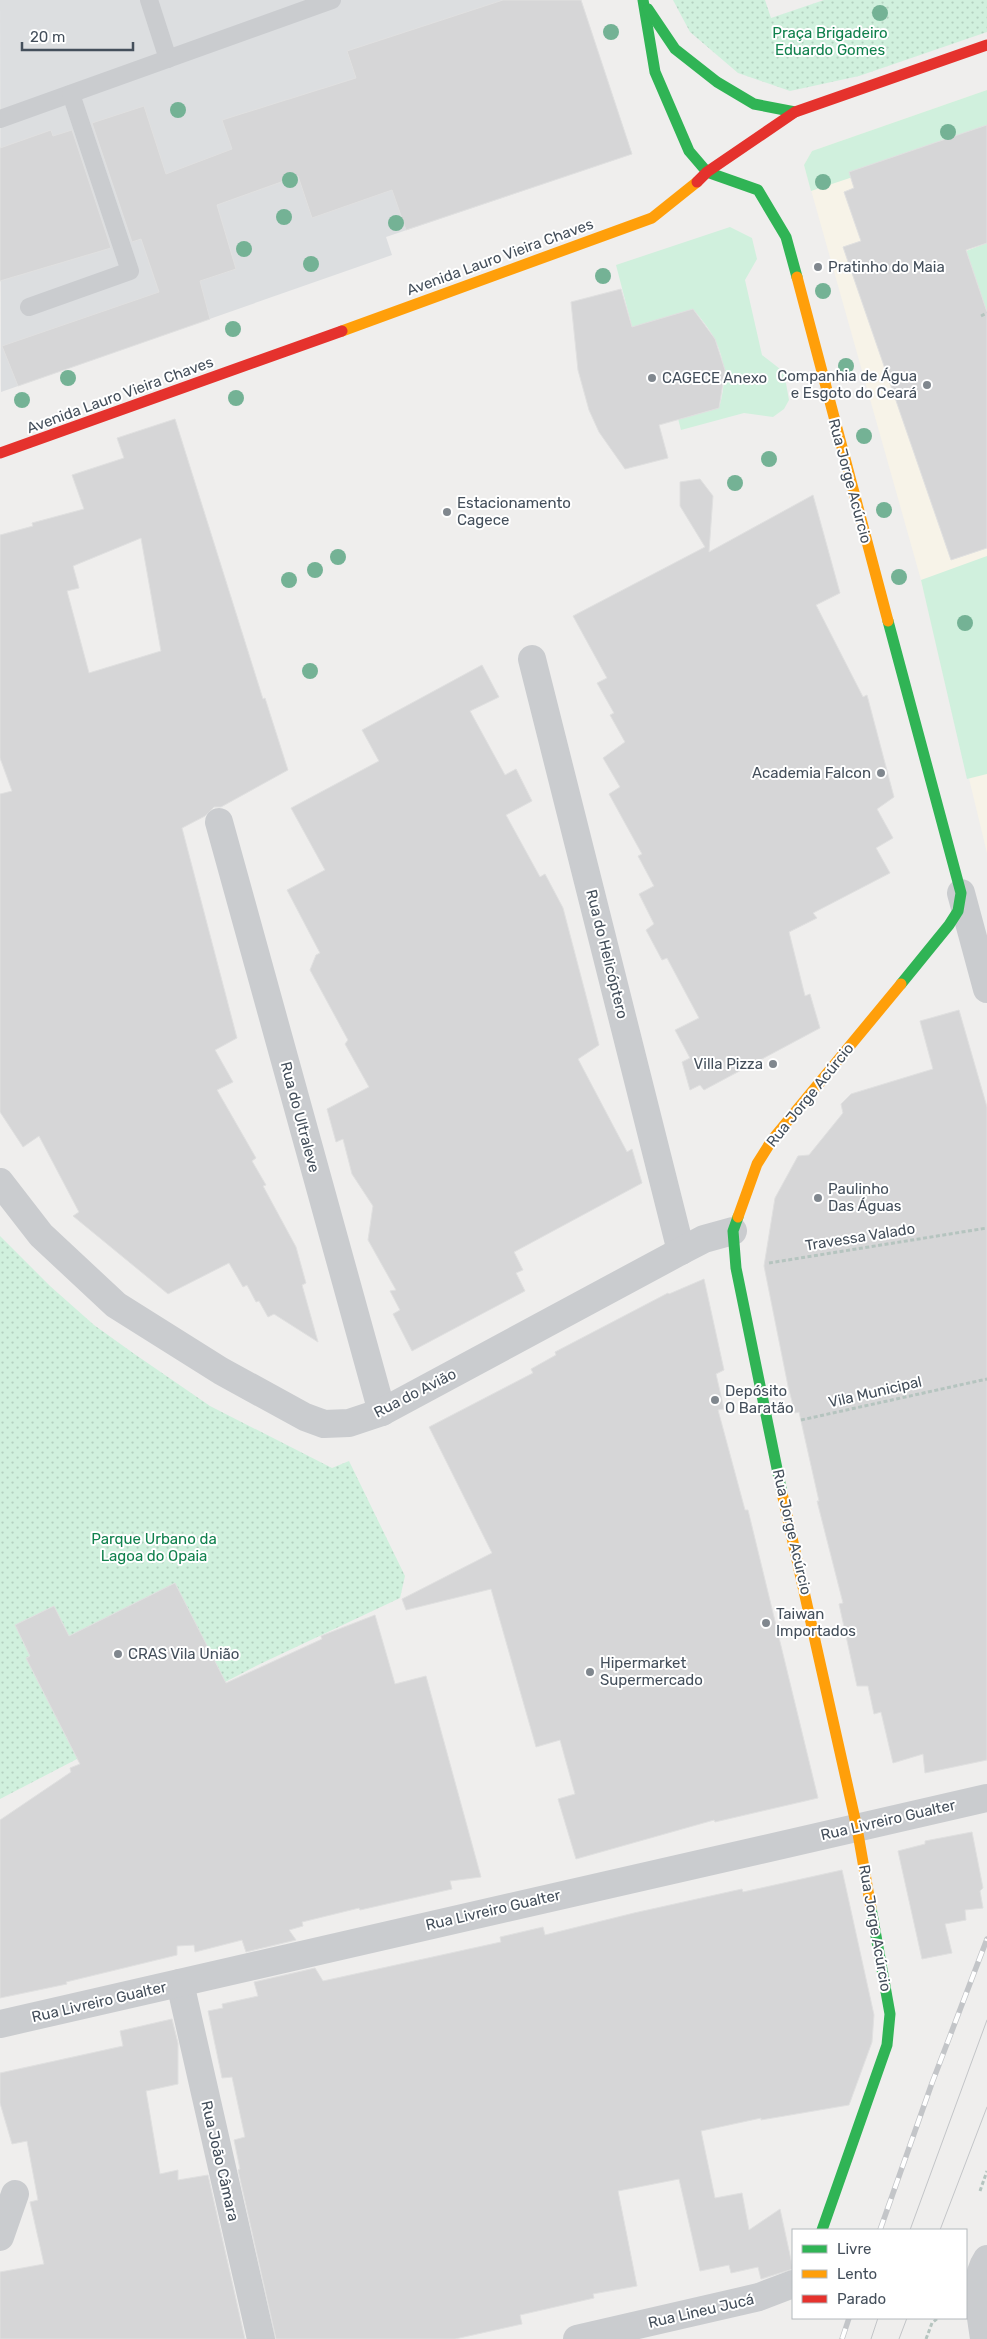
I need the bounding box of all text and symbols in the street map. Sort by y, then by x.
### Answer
scale bar [22,20,134,52]
park label: Praça Brigadeiro Eduardo Gomes [772,24,888,59]
text: 20 m [30,28,65,46]
street label: Avenida Lauro Vieira Chaves [404,215,596,299]
place label: Pratinho do Maia [828,258,945,276]
marker: Pratinho do Maia [812,261,824,273]
street label: Avenida Lauro Vieira Chaves [24,353,216,437]
place label: Companhia de Água e Esgoto do Ceará [777,367,917,402]
place label: CAGECE Anexo [662,369,767,387]
marker: CAGECE Anexo [646,372,658,384]
marker: Companhia de Água e Esgoto do Ceará [921,379,933,391]
street label: Rua Jorge Acúrcio [825,417,875,545]
place label: Estacionamento Cagece [457,494,571,529]
marker: Estacionamento Cagece [441,506,453,518]
place label: Academia Falcon [752,764,871,782]
marker: Academia Falcon [875,767,887,779]
street label: Rua do Helicóptero [582,887,632,1021]
street label: Rua Jorge Acúrcio [763,1039,857,1151]
place label: Villa Pizza [694,1055,763,1073]
marker: Villa Pizza [767,1058,779,1070]
street label: Rua do Ultraleve [277,1060,323,1174]
place label: Paulinho Das Águas [828,1180,902,1215]
marker: Paulinho Das Águas [812,1192,824,1204]
street label: Travessa Valado [804,1219,916,1255]
street label: Rua do Avião [371,1365,459,1421]
street label: Vila Municipal [826,1372,924,1412]
place label: Depósito O Baratão [725,1382,794,1417]
marker: Depósito O Baratão [709,1394,721,1406]
street label: Rua Jorge Acúrcio [769,1467,815,1597]
park label: Parque Urbano da Lagoa do Opaia [91,1530,217,1565]
place label: Taiwan Importados [776,1605,856,1640]
marker: Taiwan Importados [760,1617,772,1629]
place label: CRAS Vila União [128,1645,239,1663]
marker: CRAS Vila União [112,1648,124,1660]
place label: Hipermarket Supermercado [600,1654,703,1689]
marker: Hipermarket Supermercado [584,1666,596,1678]
street label: Rua Livreiro Gualter [819,1796,957,1844]
street label: Rua Jorge Acúrcio [855,1863,895,1993]
street label: Rua Livreiro Gualter [424,1886,562,1934]
street label: Rua Livreiro Gualter [30,1978,168,2026]
street label: Rua João Câmara [197,2099,243,2223]
legend [792,2229,967,2319]
text: Livre [837,2240,871,2258]
text: Lento [837,2265,877,2283]
street label: Rua Lineu Jucá [646,2290,756,2332]
text: Parado [837,2290,886,2308]

